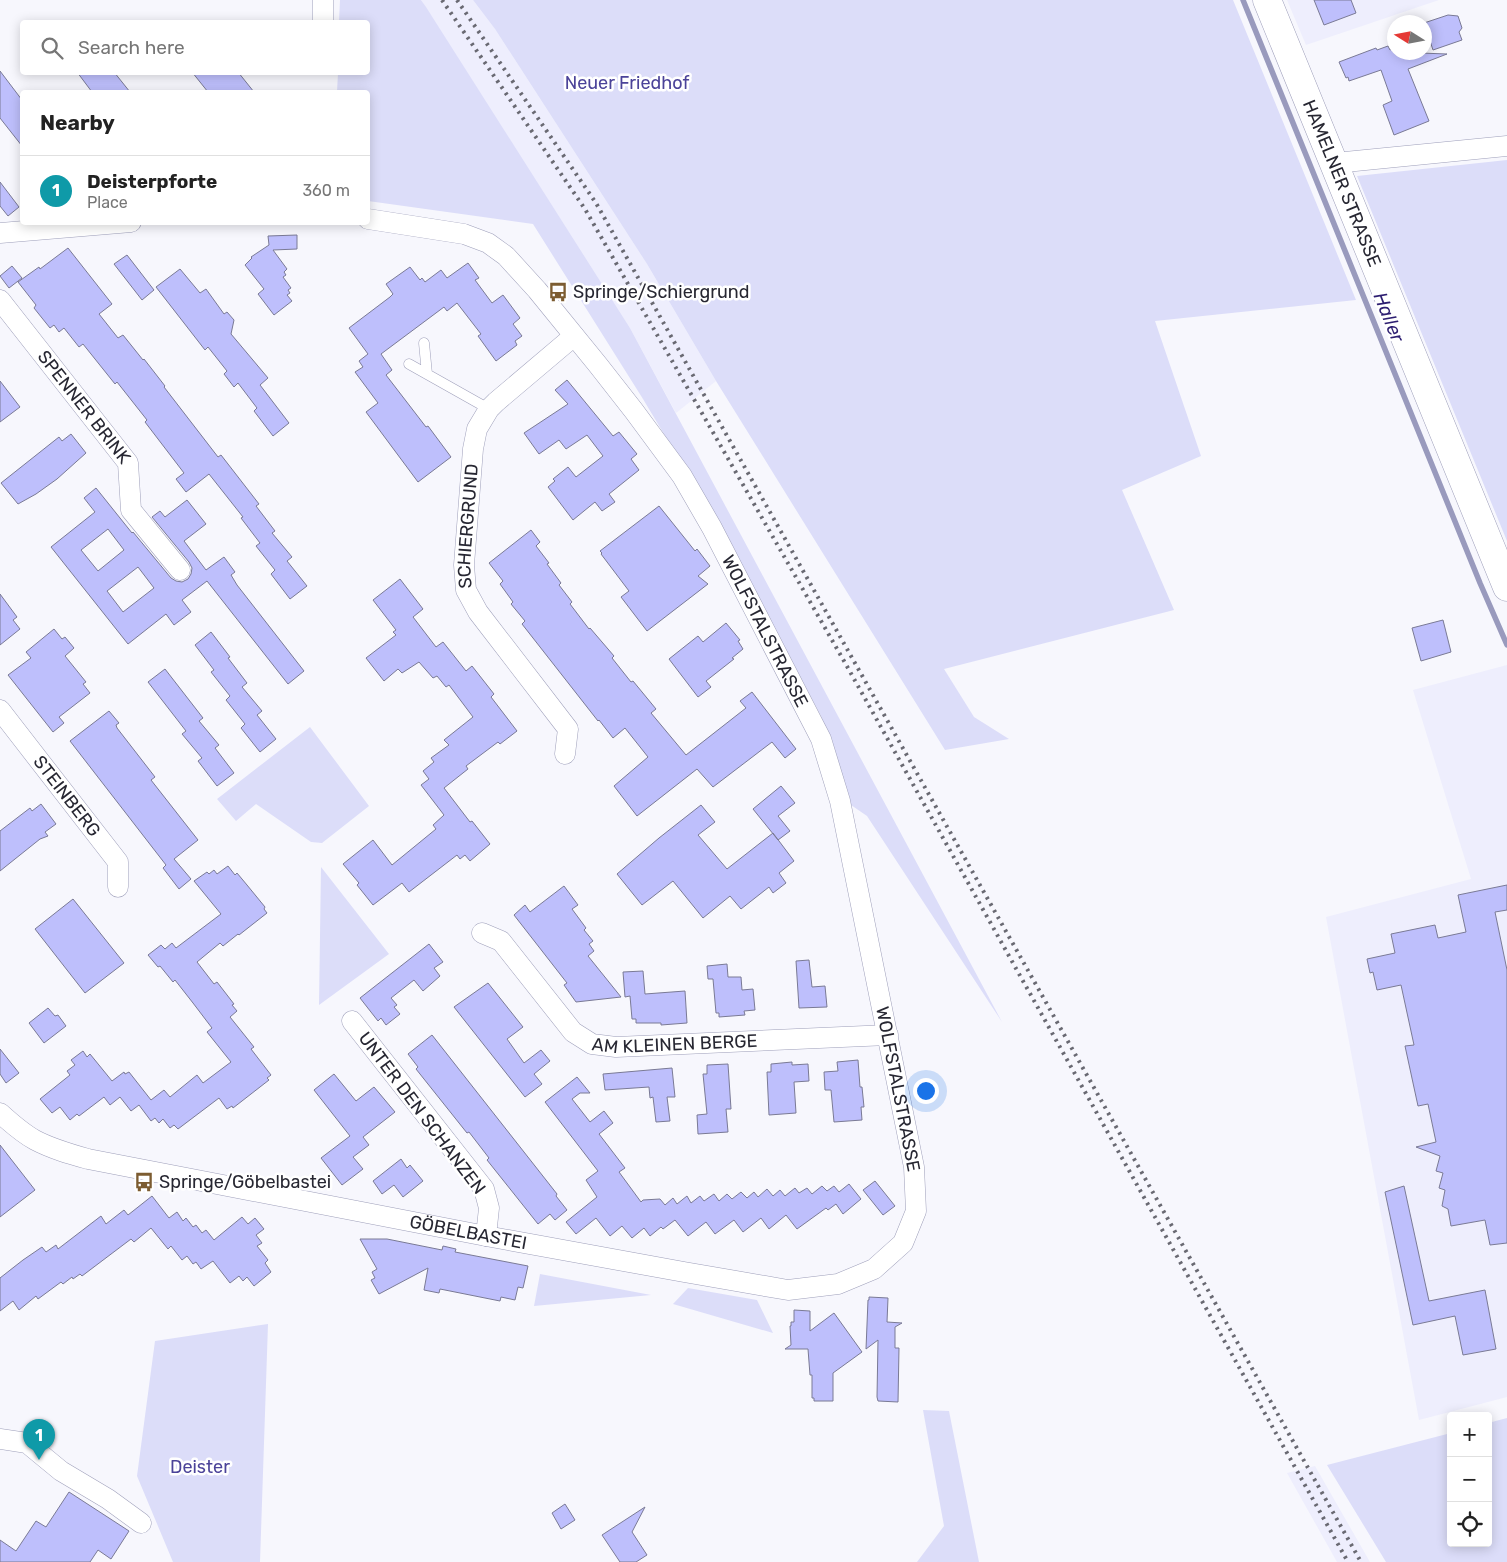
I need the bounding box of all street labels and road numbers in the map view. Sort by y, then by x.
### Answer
street label: HAMELNER STRASSE [1298,97,1386,270]
street label: SPENNER BRINK [33,346,135,468]
street label: SCHIERGRUND [453,463,483,589]
street label: WOLFSTALSTRASSE [717,551,813,711]
street label: STEINBERG [28,751,105,841]
street label: WOLFSTALSTRASSE [871,1005,925,1173]
street label: UNTER DEN SCHANZEN [354,1027,490,1199]
street label: AM KLEINEN BERGE [591,1030,758,1058]
street label: GÖBELBASTEI [408,1210,529,1254]

